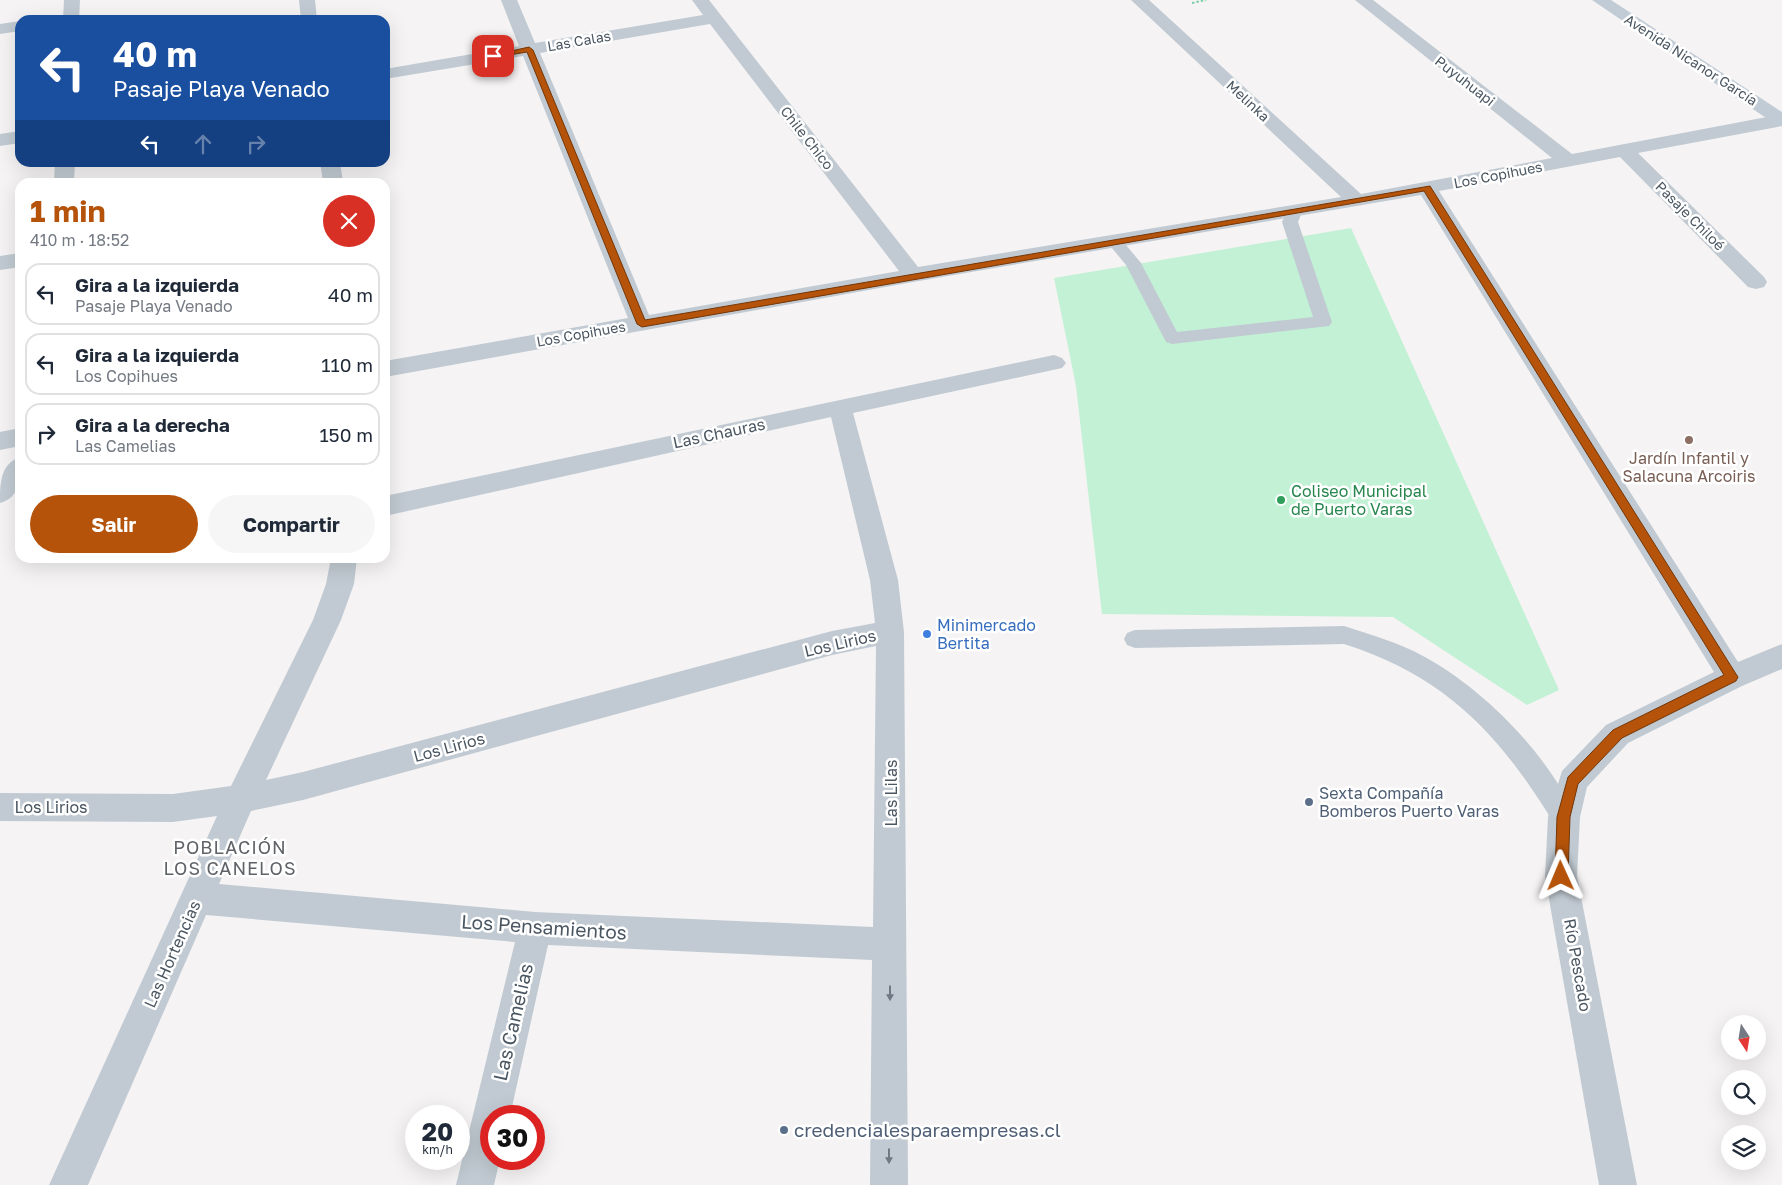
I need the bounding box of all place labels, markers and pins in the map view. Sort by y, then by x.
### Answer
pin [472,35,514,77]
marker: Jardín Infantil y Salacuna Arcoiris [1683,434,1695,446]
place label: Jardín Infantil y Salacuna Arcoiris [1622,448,1756,486]
place label: Coliseo Municipal de Puerto Varas [1291,481,1427,519]
marker: Coliseo Municipal de Puerto Varas [1275,494,1287,506]
place label: Minimercado Bertita [937,615,1036,653]
marker: Minimercado Bertita [921,628,933,640]
place label: Sexta Compañía Bomberos Puerto Varas [1319,783,1499,821]
marker: Sexta Compañía Bomberos Puerto Varas [1303,796,1315,808]
place label: credencialesparaempresas.cl [794,1118,1061,1141]
marker: credencialesparaempresas.cl [778,1124,790,1136]

